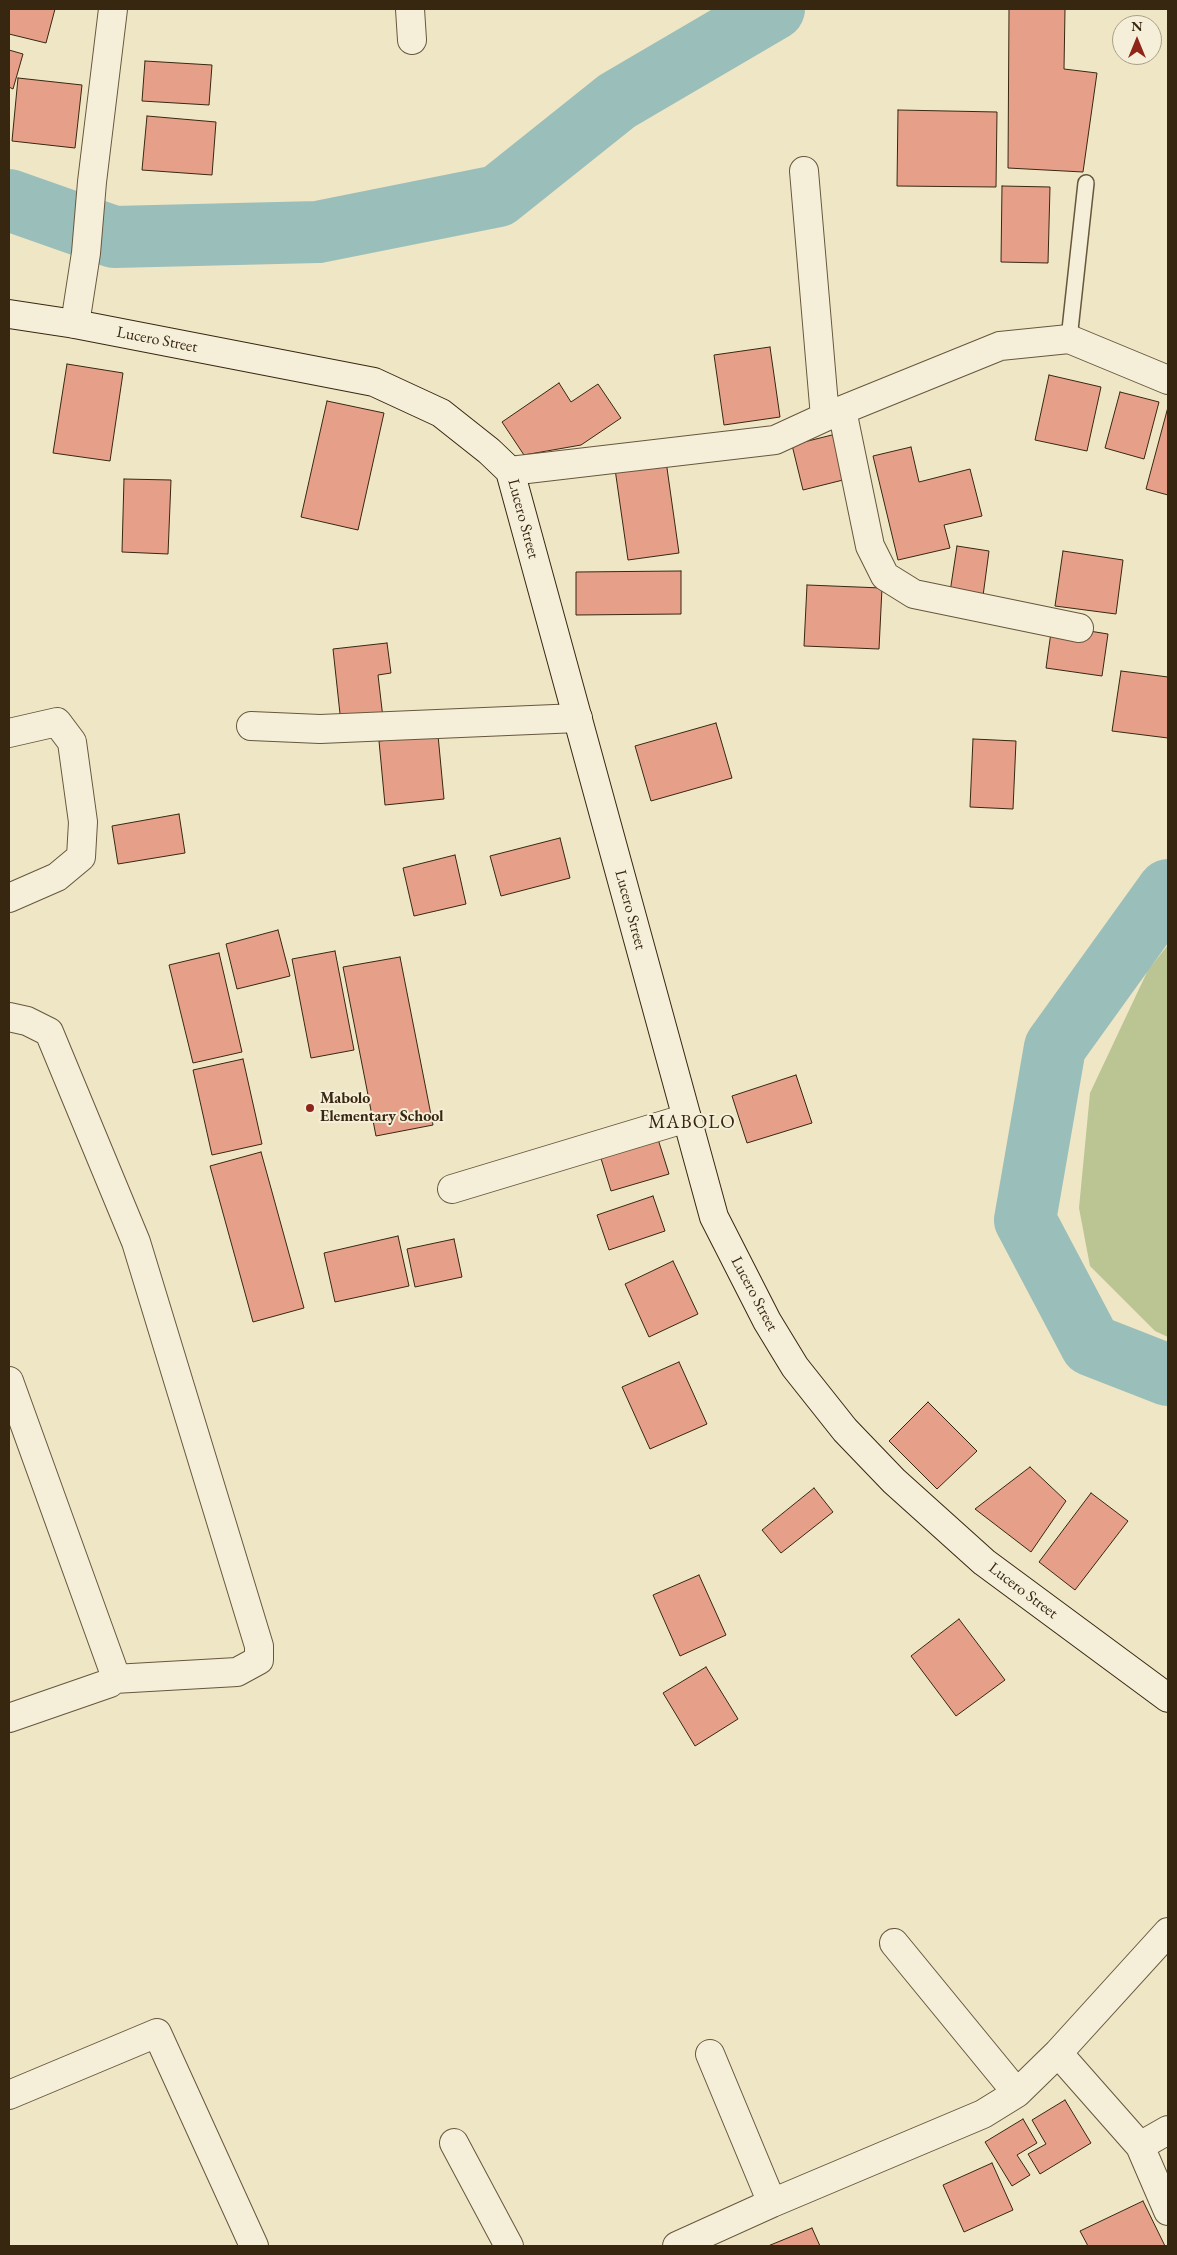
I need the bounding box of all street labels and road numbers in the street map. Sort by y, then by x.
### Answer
street label: Lucero Street [115,323,199,357]
street label: Lucero Street [503,477,543,561]
street label: Lucero Street [610,868,650,952]
street label: Lucero Street [726,1253,782,1335]
street label: Lucero Street [985,1559,1061,1623]

